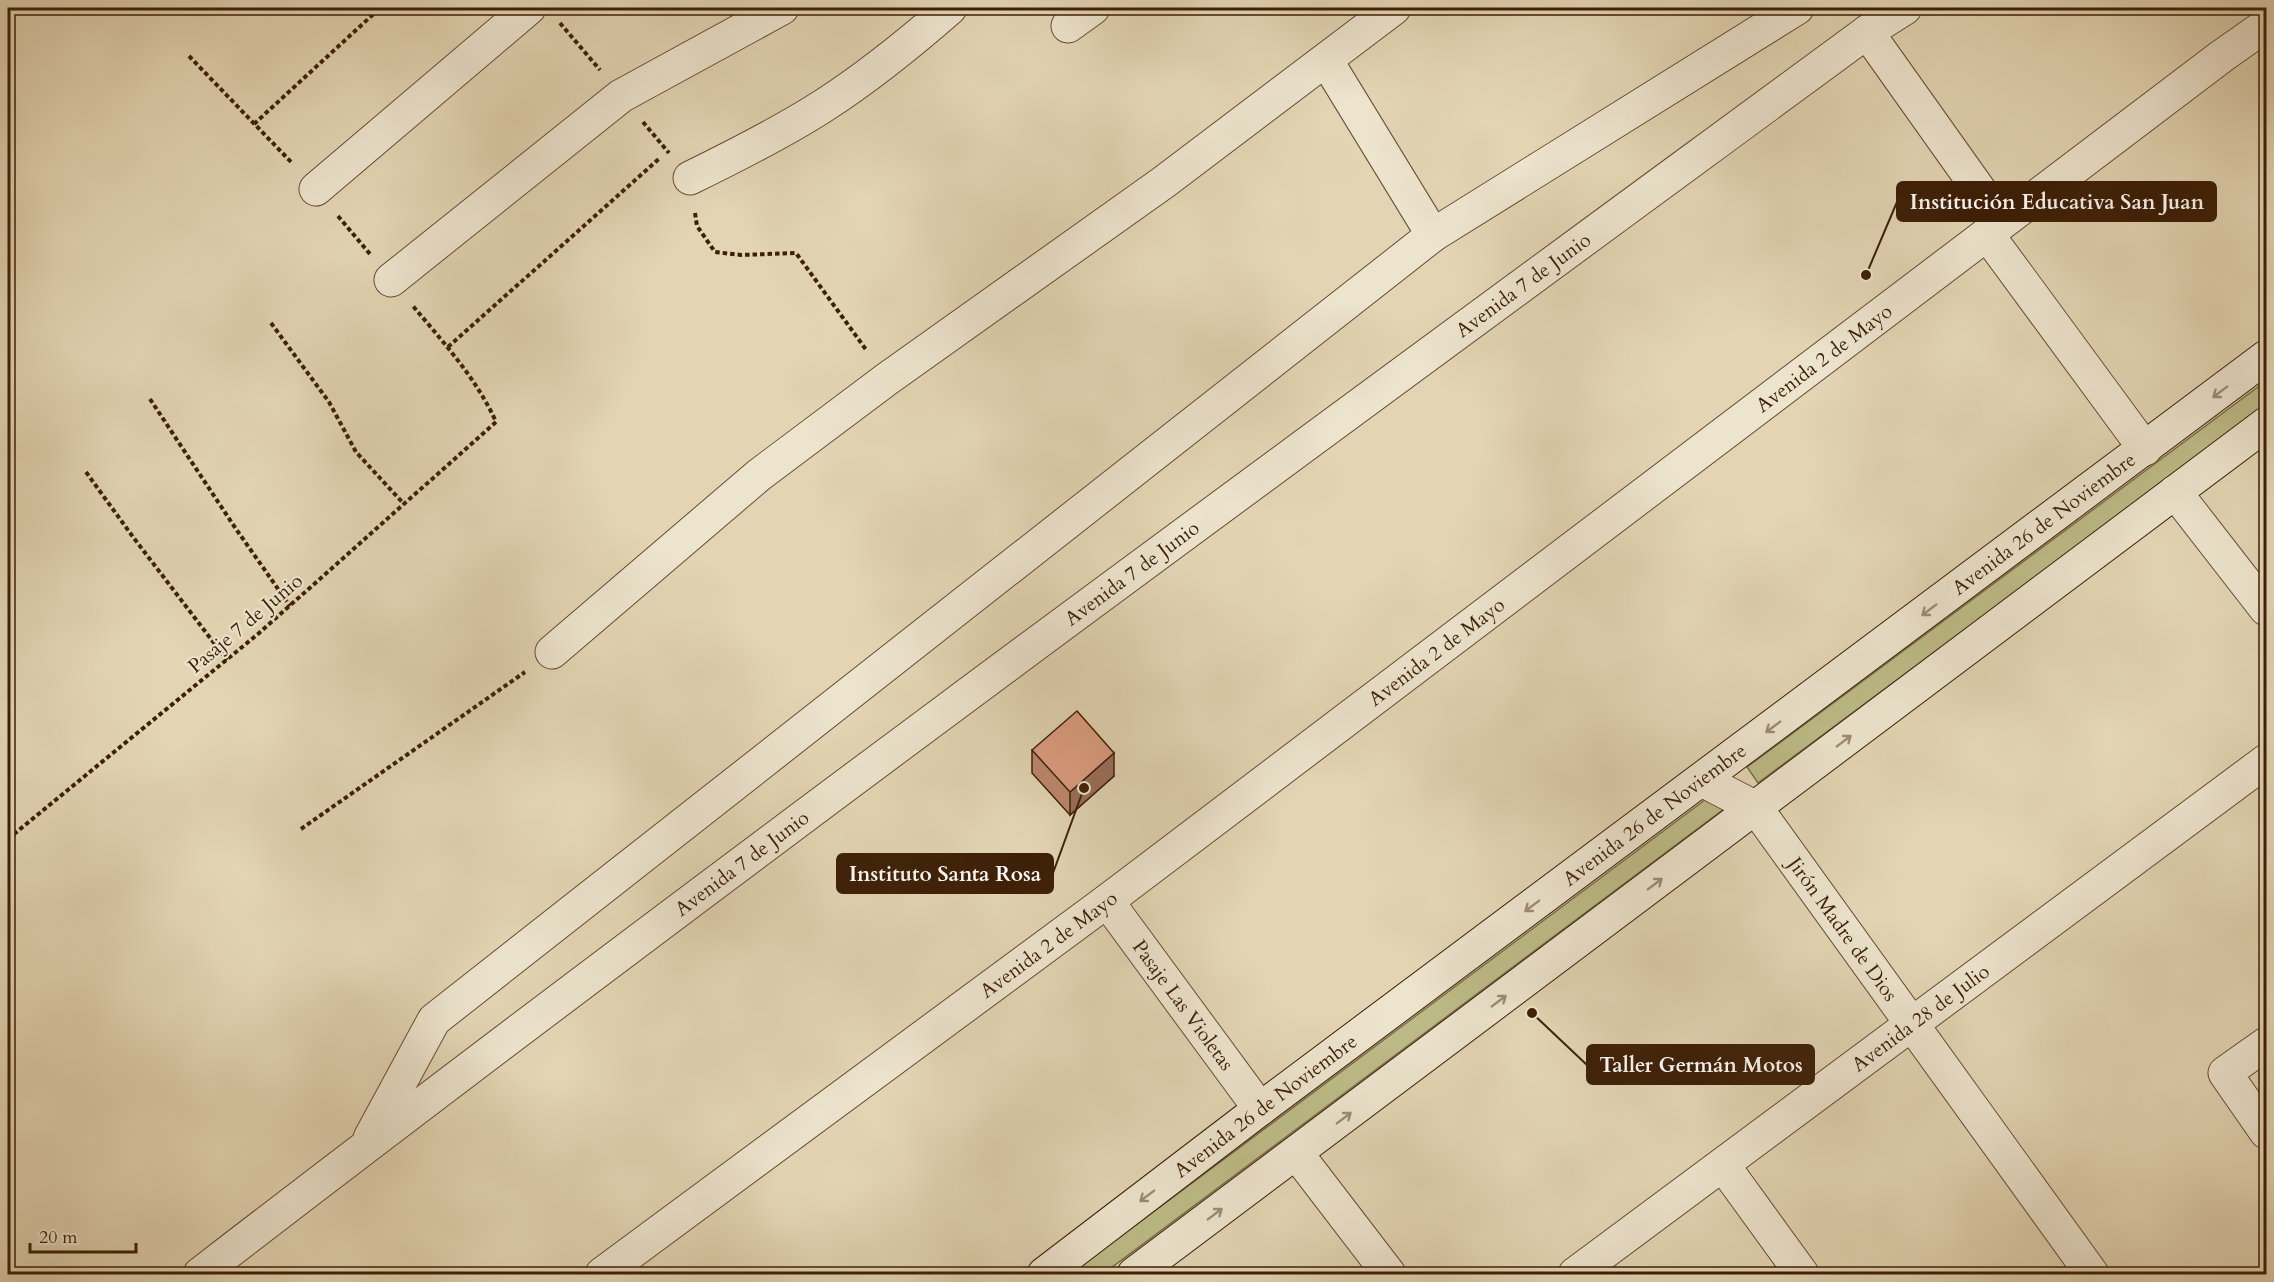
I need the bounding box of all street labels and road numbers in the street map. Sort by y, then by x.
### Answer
street label: Avenida 7 de Junio [1450,226,1596,344]
street label: Avenida 2 de Mayo [1750,298,1898,419]
street label: Avenida 26 de Noviembre [1946,446,2141,601]
street label: Avenida 7 de Junio [1059,514,1205,632]
street label: Pasaje 7 de Junio [182,567,309,679]
street label: Avenida 2 de Mayo [1363,591,1511,712]
street label: Avenida 26 de Noviembre [1557,737,1752,892]
street label: Avenida 7 de Junio [669,804,815,923]
street label: Jirón Madre de Dios [1780,849,1904,1007]
street label: Avenida 2 de Mayo [974,885,1123,1004]
street label: Pasaje Las Violetas [1126,934,1240,1076]
street label: Avenida 28 de Julio [1846,958,1995,1078]
street label: Avenida 26 de Noviembre [1168,1028,1363,1184]

